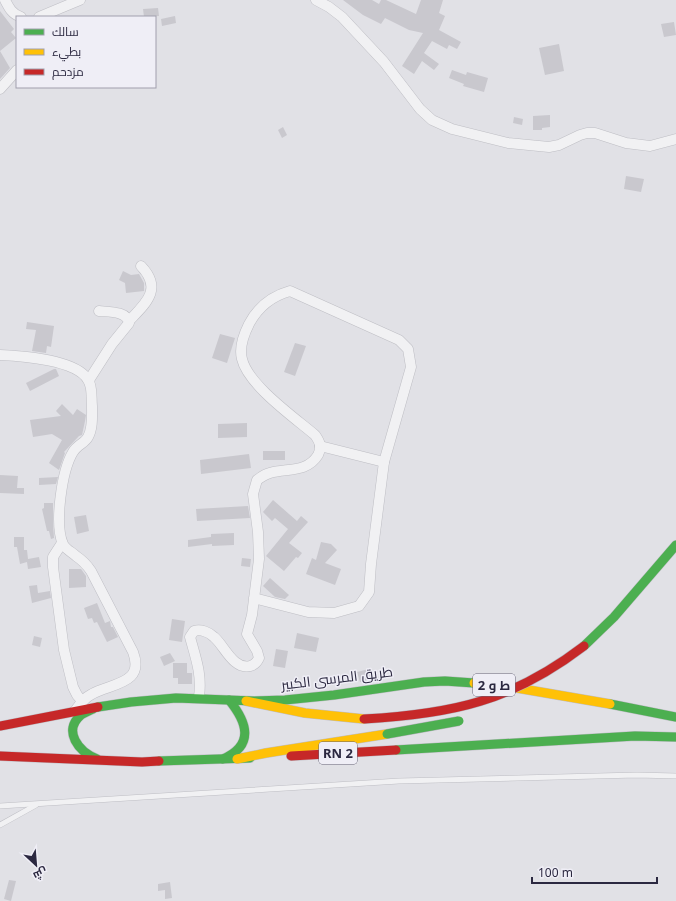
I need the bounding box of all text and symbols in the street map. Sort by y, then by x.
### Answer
legend [16,16,156,88]
text: سالك [52,23,79,40]
text: بطيء [52,43,81,62]
text: مزدحم [52,63,84,80]
street label: طريق المرسى الكبير [279,661,394,694]
road number: ط و 2 [473,674,515,696]
road number: RN 2 [319,742,357,764]
north arrow [16,845,56,885]
scale bar [532,859,657,885]
text: 100 m [538,864,573,881]
text: ش [31,865,50,884]

